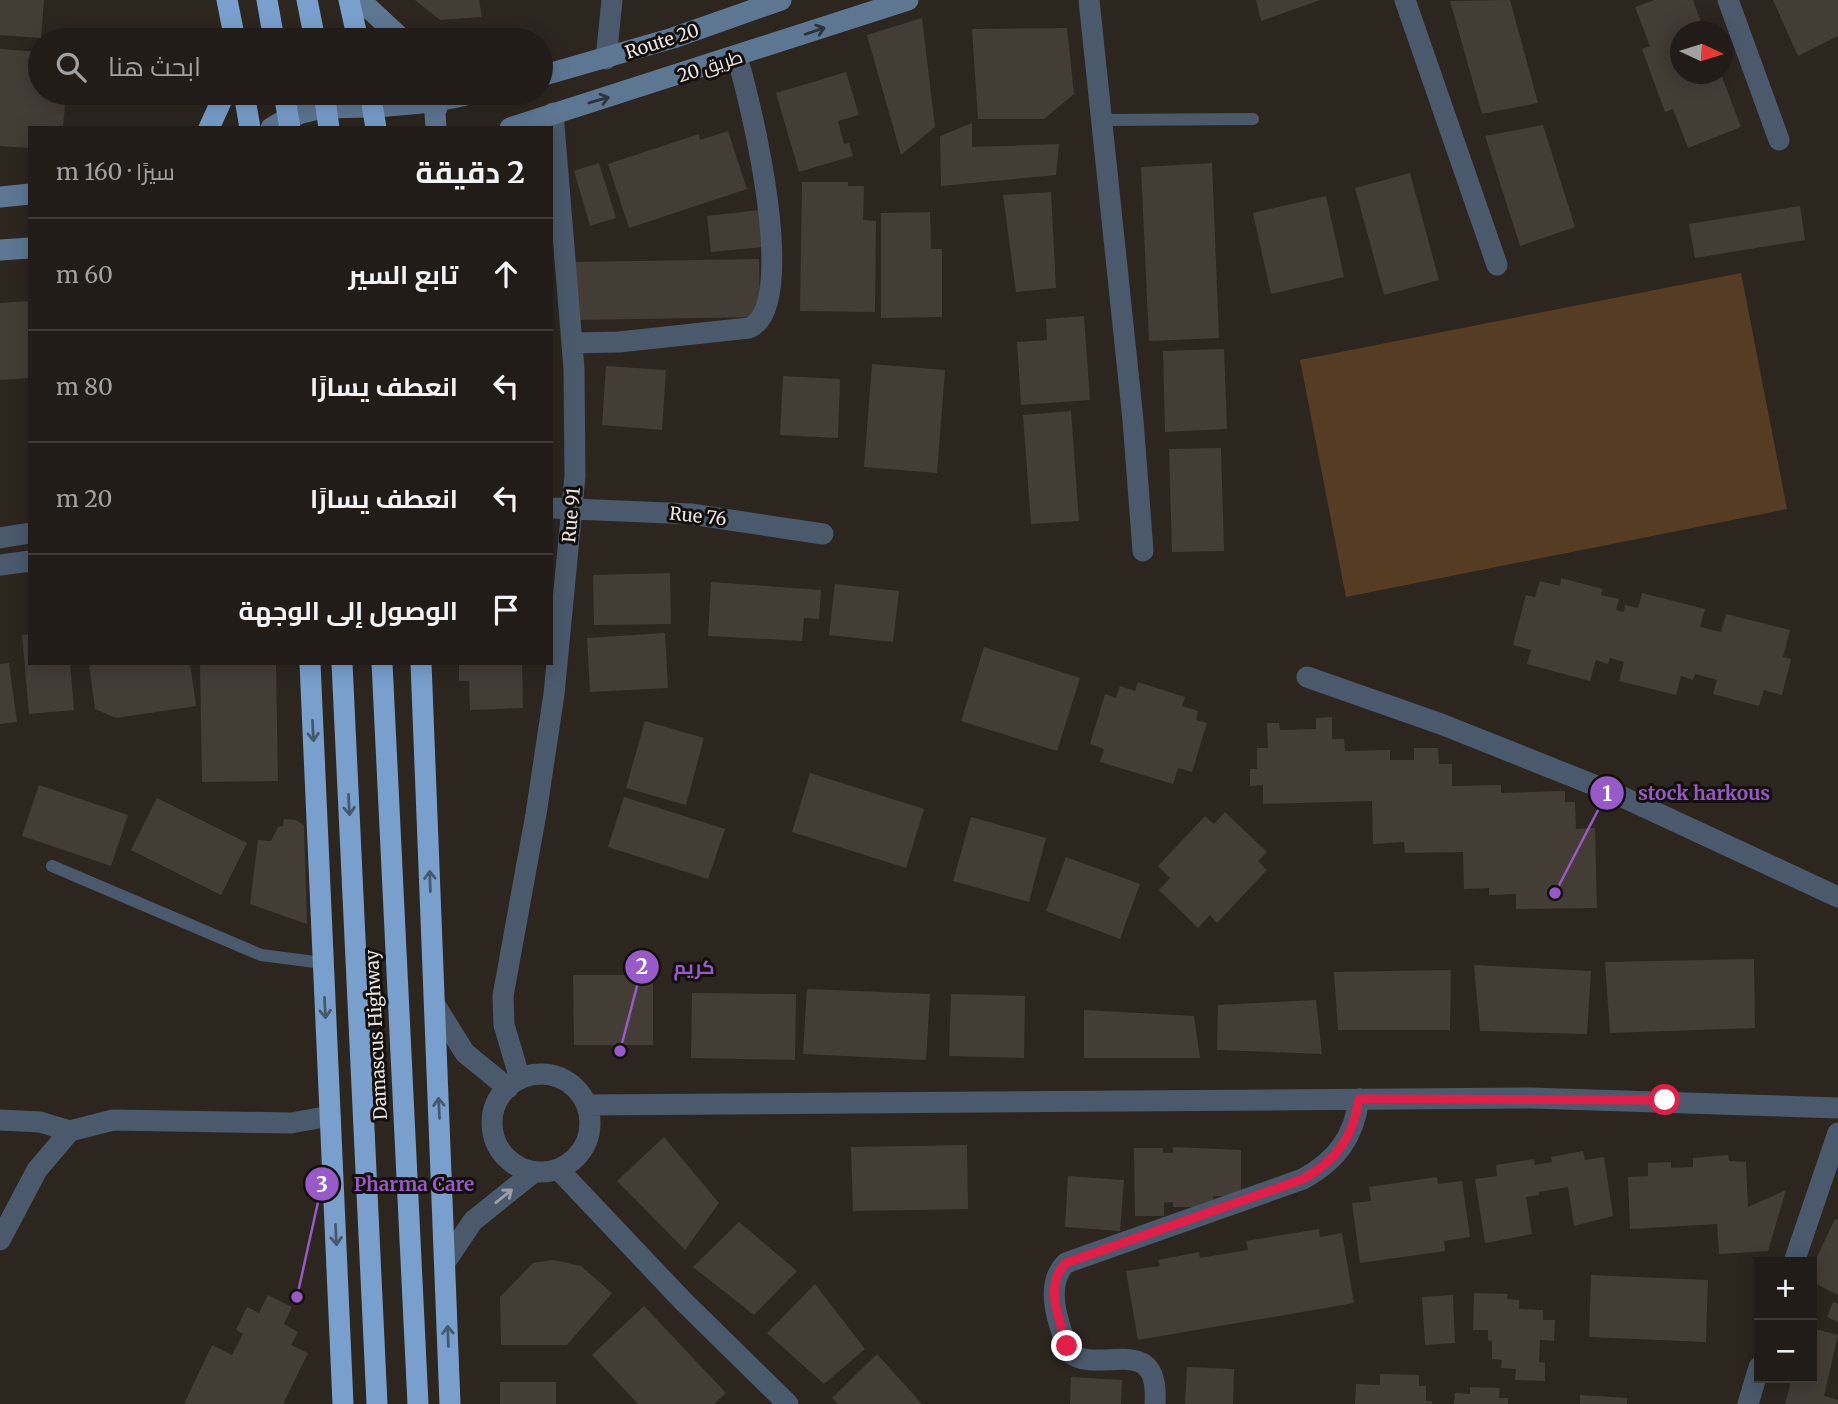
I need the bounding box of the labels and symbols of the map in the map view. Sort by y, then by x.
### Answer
street label: Route 20 [622,18,702,64]
north arrow [1670,21,1733,84]
one-way arrow [804,24,826,36]
street label: طريق 20 [674,45,746,88]
one-way arrow [587,92,609,105]
street label: Rue 91 [557,486,585,544]
street label: Rue 76 [668,502,728,530]
one-way arrow [306,720,319,743]
callout: stock harkous [1589,773,1784,813]
text: 1 [1602,780,1612,807]
text: stock harkous [1638,781,1770,805]
one-way arrow [342,793,355,816]
one-way arrow [423,870,436,893]
callout: كريم [625,947,728,987]
street label: Damascus Highway [360,949,392,1121]
text: 2 [636,953,648,980]
text: كريم [674,955,714,981]
one-way arrow [319,996,332,1019]
route start [1649,1084,1680,1115]
one-way arrow [433,1097,446,1120]
callout: Pharma Care [304,1164,488,1204]
text: 3 [316,1171,328,1198]
text: Pharma Care [354,1172,474,1196]
one-way arrow [494,1188,512,1203]
one-way arrow [329,1223,342,1246]
one-way arrow [442,1325,455,1348]
route end [1051,1330,1082,1361]

